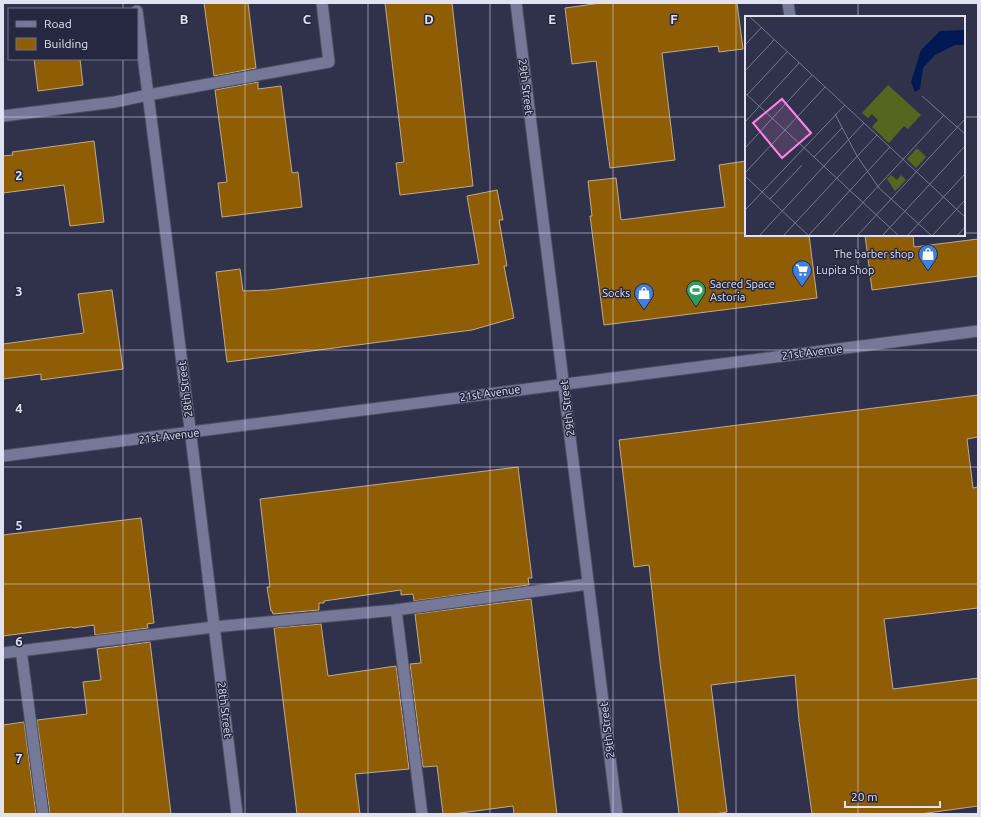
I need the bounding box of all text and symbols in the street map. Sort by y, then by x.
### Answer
legend [8,8,138,60]
text: B [180,12,189,26]
text: C [303,12,312,26]
text: D [424,12,434,26]
text: E [548,12,556,26]
text: F [670,12,678,26]
inset map [745,16,965,236]
text: Road [44,17,72,30]
text: Building [44,37,88,50]
street label: 29th Street [517,58,535,116]
text: 2 [15,168,23,182]
shop icon: The barber shop [917,243,939,271]
place label: The barber shop [834,248,914,260]
supermarket icon: Lupita Shop [791,259,813,287]
place label: Lupita Shop [816,264,874,276]
place label: Sacred Space Astoria [710,278,775,303]
sports icon: Sacred Space Astoria [685,279,707,307]
shop icon: Socks [633,282,655,310]
text: 3 [15,284,23,298]
place label: Socks [602,287,630,299]
street label: 21st Avenue [781,342,843,362]
street label: 28th Street [176,360,194,418]
street label: 29th Street [558,379,576,437]
street label: 21st Avenue [459,383,521,403]
text: 4 [15,401,23,415]
street label: 21st Avenue [138,426,200,446]
text: 5 [15,518,23,532]
text: 6 [15,634,23,648]
street label: 28th Street [216,681,234,739]
street label: 29th Street [598,701,616,759]
text: 7 [15,751,23,765]
scale bar [845,783,940,809]
text: 20 m [851,790,878,803]

